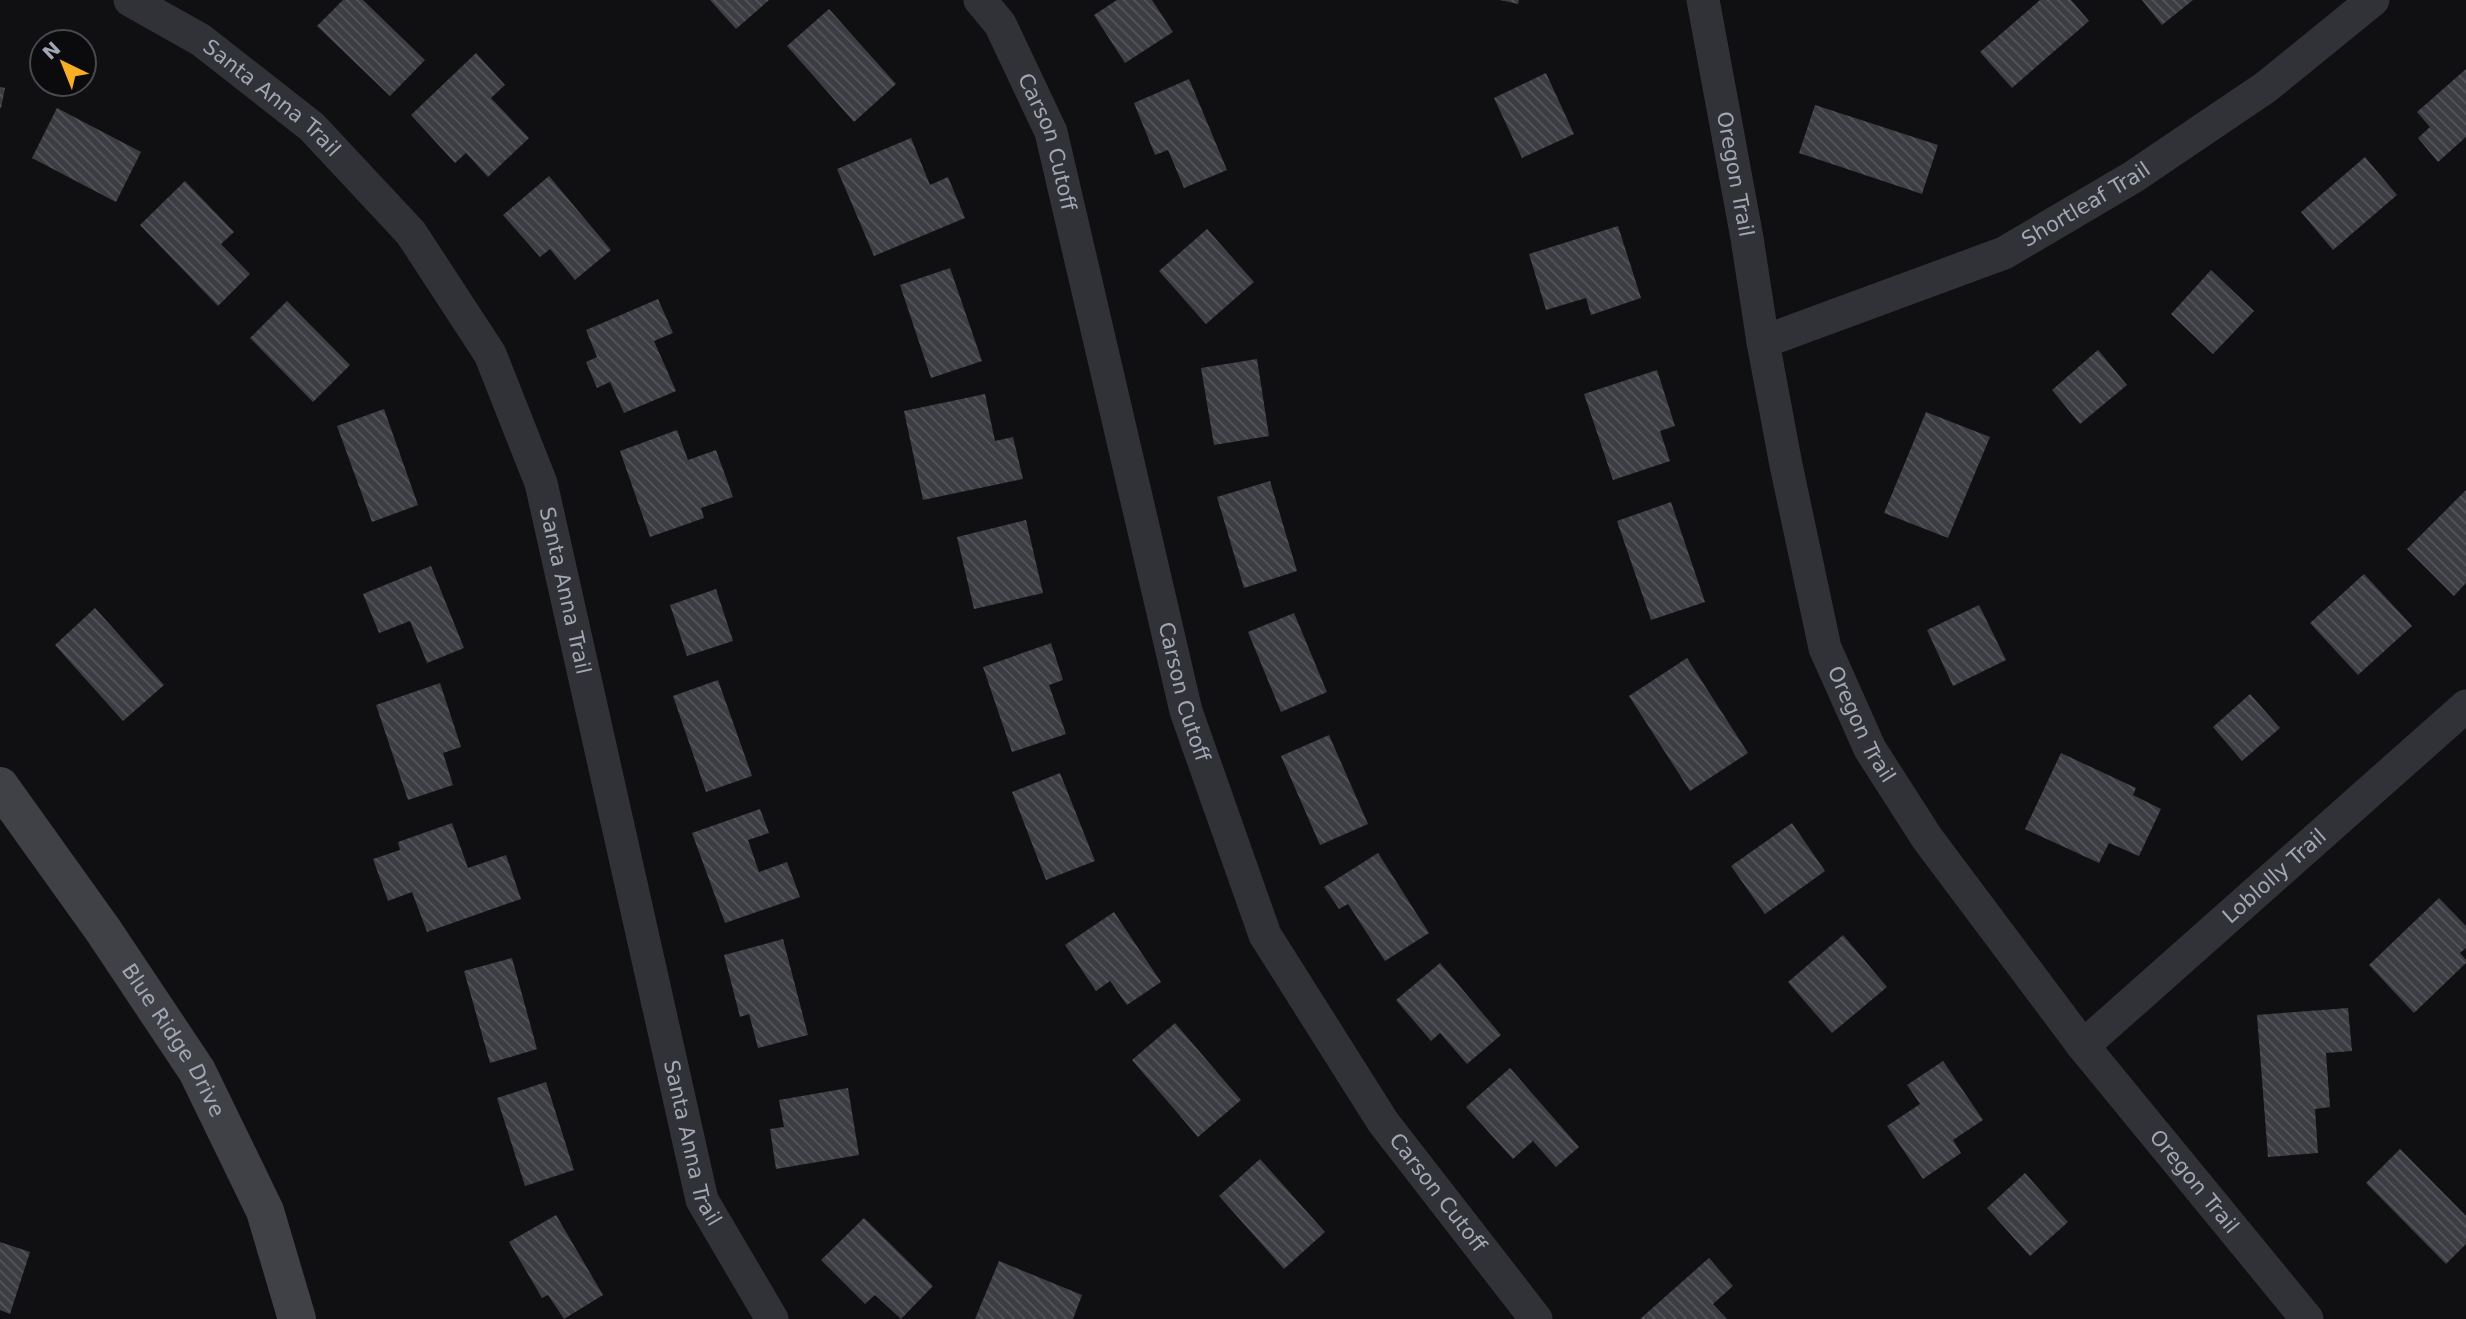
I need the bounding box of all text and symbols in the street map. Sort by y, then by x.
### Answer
north arrow [28,28,98,98]
street label: Santa Anna Trail [198,34,345,161]
text: N [38,37,65,64]
street label: Carson Cutoff [1013,70,1081,213]
street label: Oregon Trail [1712,110,1759,239]
street label: Shortleaf Trail [2017,157,2155,252]
street label: Santa Anna Trail [535,505,596,677]
street label: Carson Cutoff [1154,620,1215,765]
street label: Oregon Trail [1823,662,1900,787]
street label: Loblolly Trail [2218,824,2331,928]
street label: Blue Ridge Drive [117,959,229,1121]
street label: Santa Anna Trail [659,1058,726,1230]
street label: Oregon Trail [2145,1125,2244,1238]
street label: Carson Cutoff [1384,1128,1492,1257]

